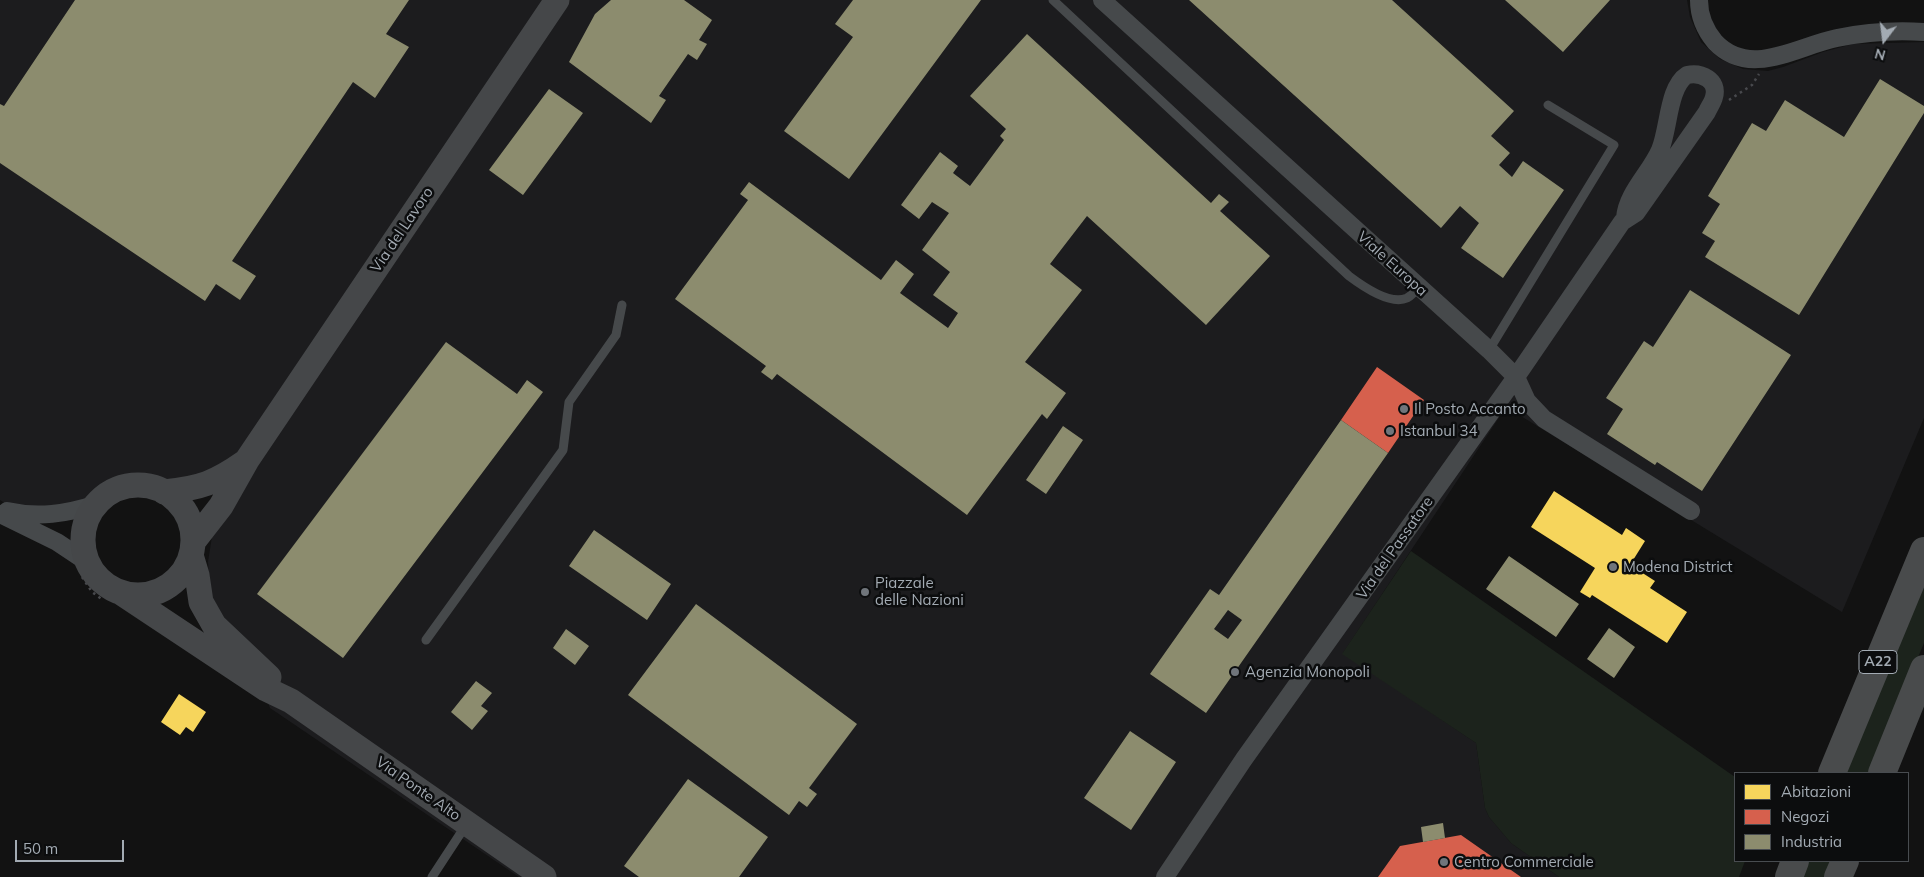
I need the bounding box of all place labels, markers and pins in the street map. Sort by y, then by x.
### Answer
place label: Il Posto Accanto [1414,400,1526,418]
marker: Il Posto Accanto [1398,403,1410,415]
place label: Istanbul 34 [1400,422,1477,440]
marker: Istanbul 34 [1384,425,1396,437]
place label: Modena District [1623,558,1732,576]
marker: Modena District [1607,561,1619,573]
place label: Piazzale delle Nazioni [875,574,964,609]
marker: Piazzale delle Nazioni [859,586,871,598]
place label: Agenzia Monopoli [1245,663,1370,681]
marker: Agenzia Monopoli [1229,666,1241,678]
place label: Centro Commerciale [1454,853,1594,871]
marker: Centro Commerciale [1438,856,1450,868]

